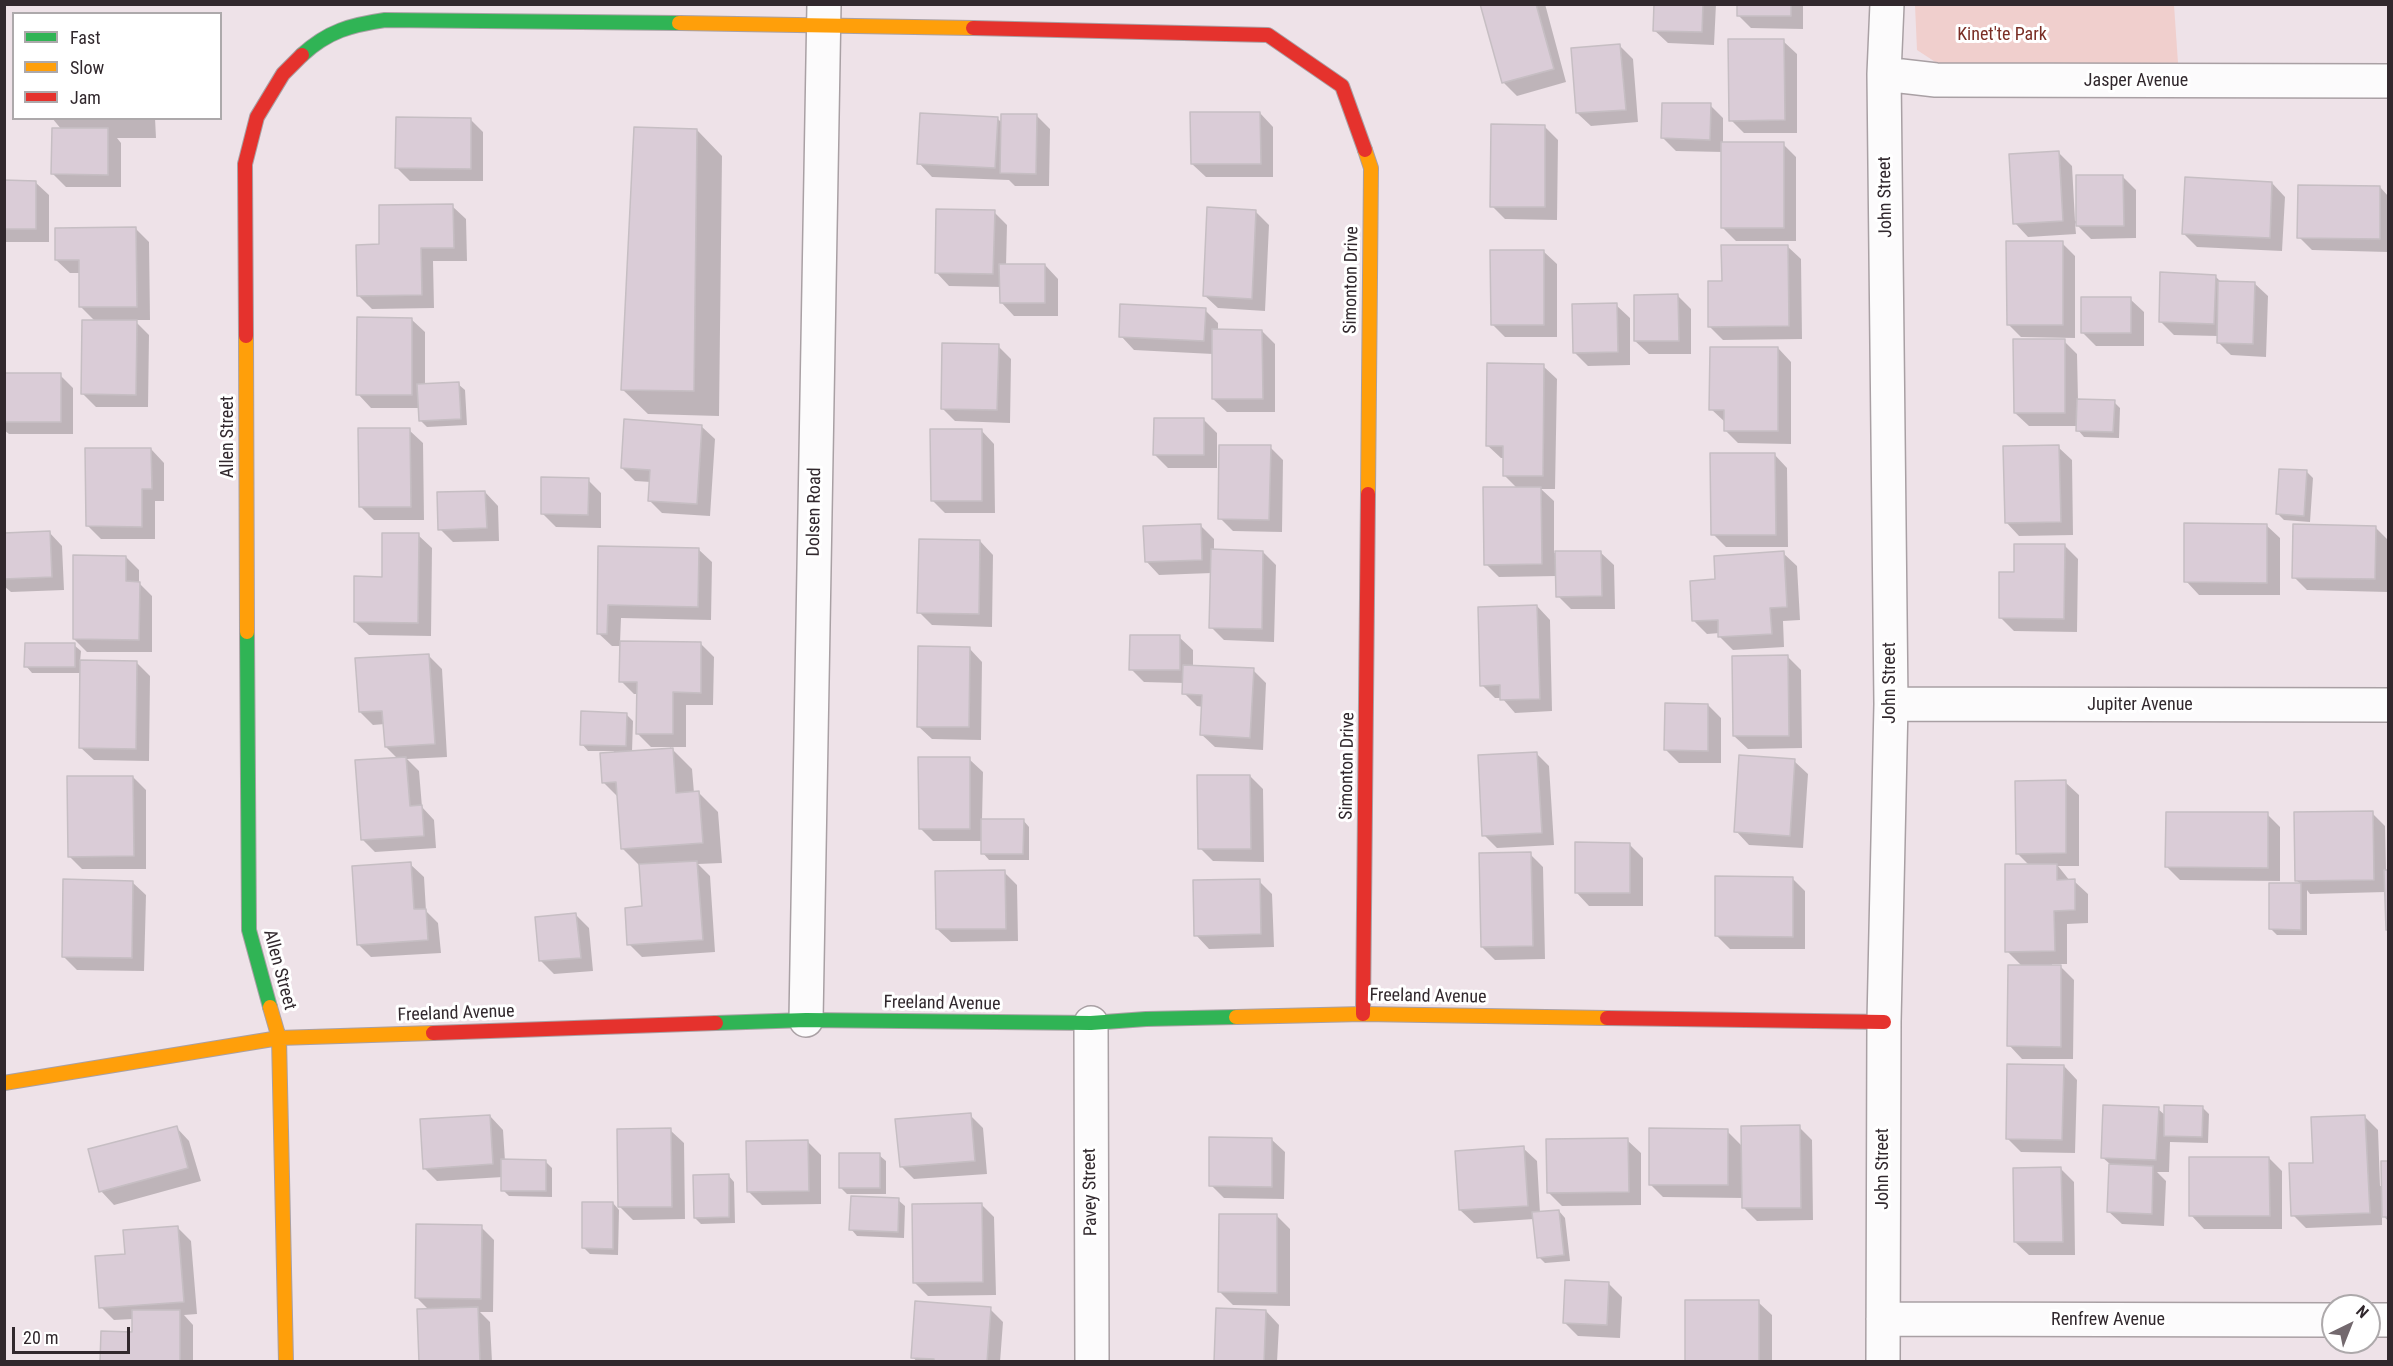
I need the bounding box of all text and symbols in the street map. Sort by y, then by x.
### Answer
legend [12,12,222,120]
park label: Kinet'te Park [1957,24,2047,46]
text: Fast [70,27,101,48]
text: Slow [70,57,104,78]
street label: Jasper Avenue [2084,70,2188,92]
text: Jam [70,87,101,108]
street label: John Street [1874,156,1898,238]
street label: Simonton Drive [1340,226,1364,334]
street label: Allen Street [217,396,239,478]
street label: Dolsen Road [803,467,827,557]
street label: John Street [1879,642,1901,724]
street label: Jupiter Avenue [2087,694,2193,716]
street label: Simonton Drive [1336,712,1360,820]
street label: Allen Street [258,928,300,1012]
street label: Freeland Avenue [1369,985,1487,1009]
street label: Freeland Avenue [883,992,1001,1016]
street label: Freeland Avenue [397,1001,515,1027]
street label: John Street [1872,1128,1894,1210]
street label: Pavey Street [1079,1148,1103,1236]
north arrow [2321,1294,2381,1354]
text: N [2352,1302,2372,1322]
street label: Renfrew Avenue [2051,1309,2165,1331]
scale bar [15,1315,134,1353]
text: 20 m [23,1327,58,1348]

